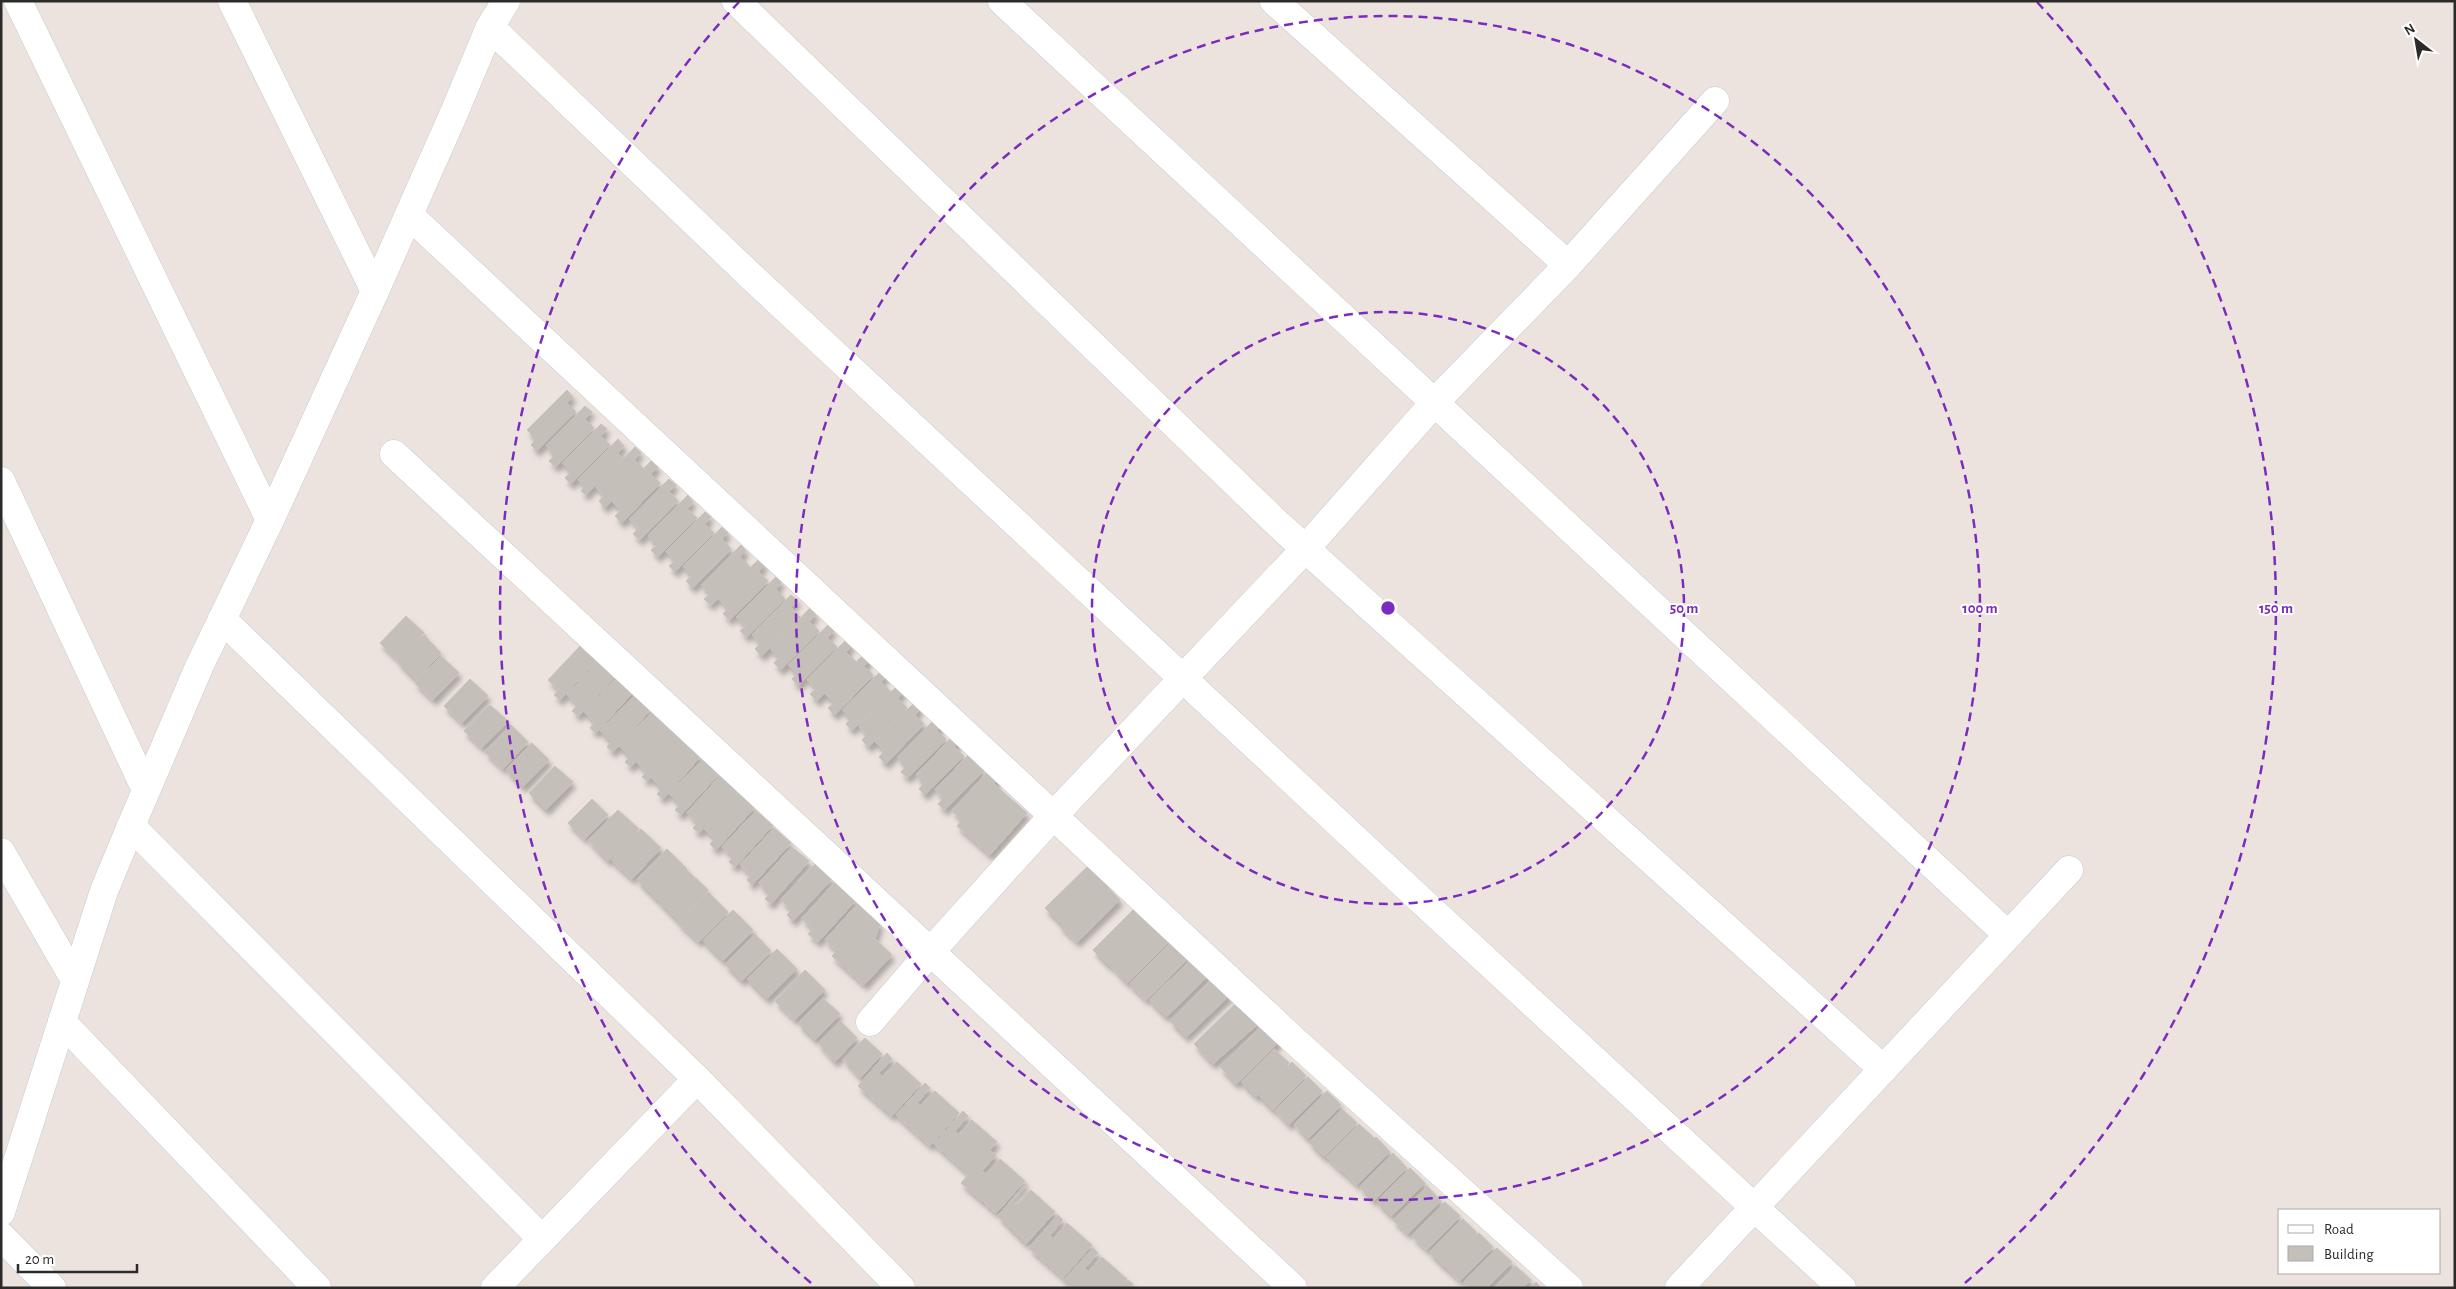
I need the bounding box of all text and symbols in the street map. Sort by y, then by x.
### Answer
north arrow [2391,15,2441,65]
text: N [2402,21,2418,38]
centre of rings [1379,599,1397,617]
text: 50 m [1670,601,1698,616]
text: 100 m [1962,601,1998,616]
text: 150 m [2259,601,2293,616]
legend [2278,1209,2441,1274]
text: Road [2324,1222,2354,1237]
scale bar [18,1242,136,1274]
text: Building [2324,1247,2374,1262]
text: 20 m [25,1252,54,1267]

